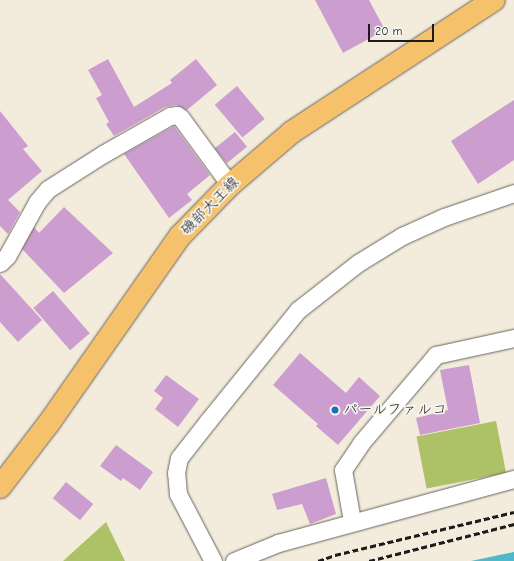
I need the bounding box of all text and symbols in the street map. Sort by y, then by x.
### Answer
scale bar [370,16,436,42]
text: 20 m [375,24,403,38]
street label: 磯部大王線 [177,173,243,239]
place label: パールファルコ [343,401,448,419]
marker: パールファルコ [330,405,340,415]

